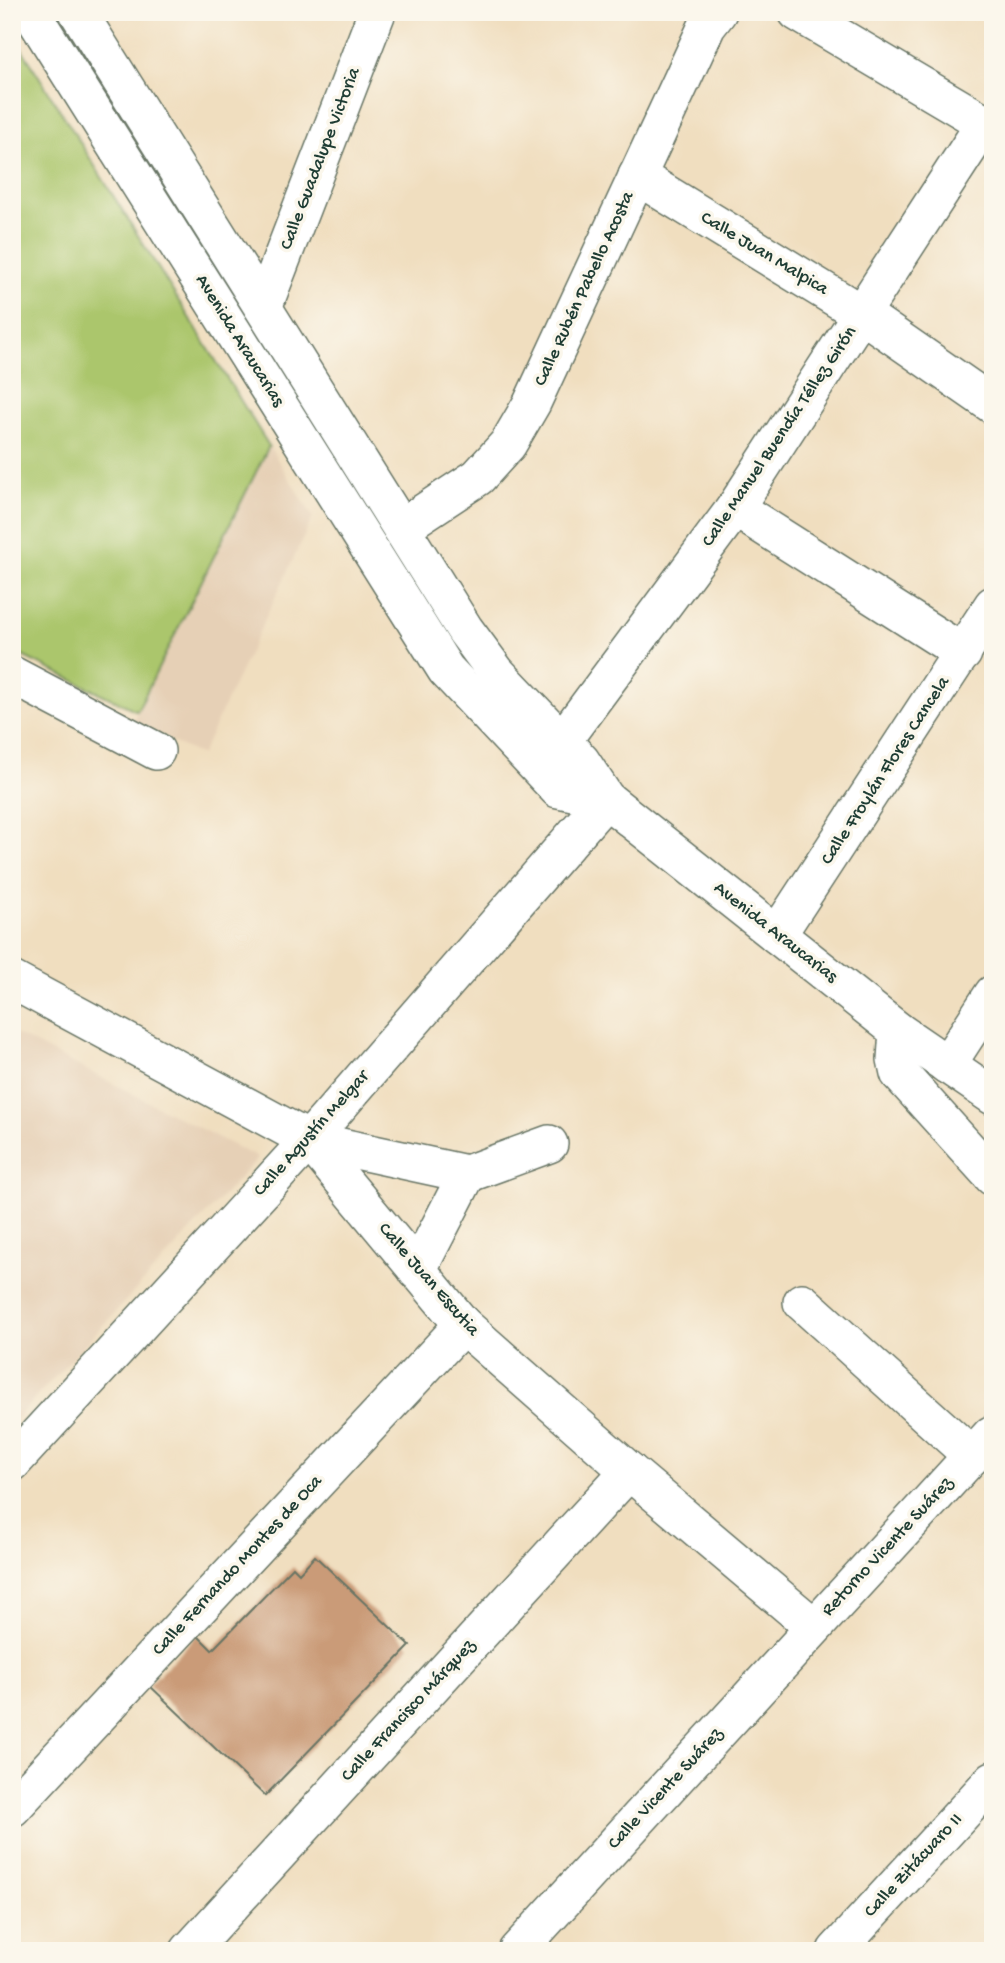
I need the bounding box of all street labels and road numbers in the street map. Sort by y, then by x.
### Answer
street label: Calle Guadalupe Victoria [276,63,367,253]
street label: Calle Rubén Pabello Acosta [530,187,641,390]
street label: Calle Juan Malpica [696,207,833,302]
street label: Avenida Araucarias [189,271,289,412]
street label: Calle Manuel Buendía Téllez Girón [697,322,863,552]
street label: Calle Froylán Flores Cancela [816,671,956,870]
street label: Avenida Araucarias [708,877,843,989]
street label: Calle Agustín Melgar [249,1064,376,1202]
street label: Calle Juan Escutia [372,1218,485,1343]
street label: Calle Fernando Montes de Oca [148,1470,329,1661]
street label: Retorno Vicente Suárez [817,1472,959,1622]
street label: Calle Francisco Márquez [337,1634,482,1787]
street label: Calle Vicente Suárez [603,1723,729,1855]
street label: Calle Zitácuaro II [860,1809,968,1923]

